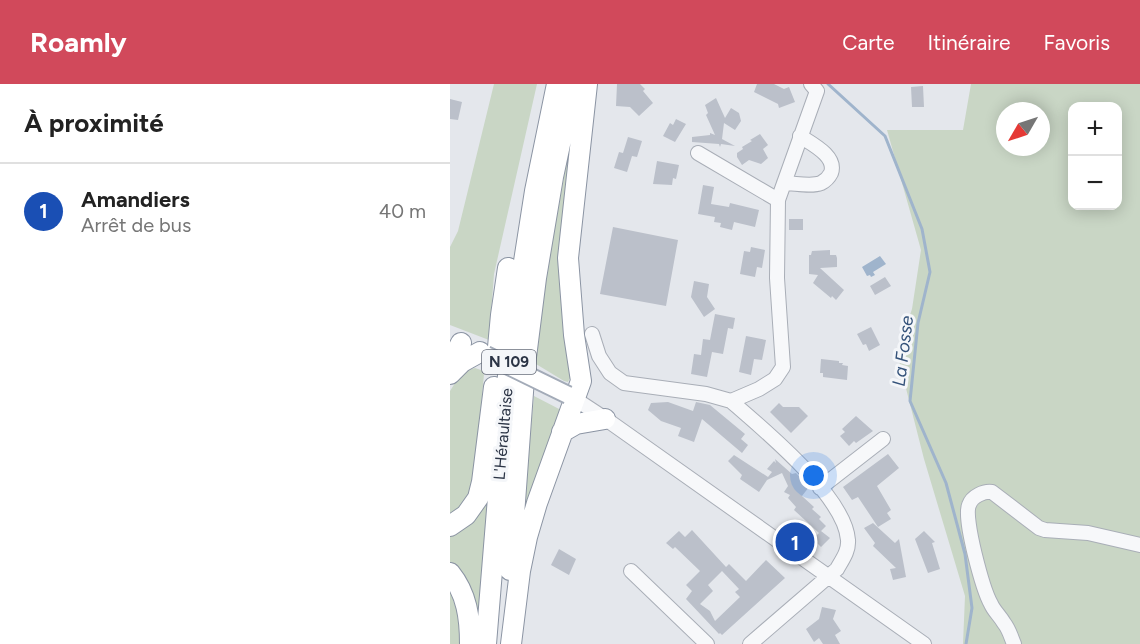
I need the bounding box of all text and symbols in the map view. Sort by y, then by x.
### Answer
text: Roamly [30,25,127,59]
text: Carte [842,30,895,55]
text: Itinéraire [928,30,1011,55]
text: Favoris [1044,30,1110,55]
north arrow [996,102,1050,156]
map controls [1068,102,1122,210]
button: + [1068,102,1122,156]
text: À proximité [24,107,164,139]
button: − [1068,156,1122,210]
text: Amandiers [81,186,190,213]
text: 1 [39,199,48,223]
text: 40 m [379,199,426,223]
text: Arrêt de bus [81,213,191,237]
water label: La Fosse [888,314,918,388]
road number: N 109 [482,350,536,374]
street label: L'Héraultaise [490,387,517,481]
your location [799,461,828,490]
pin: 1 [776,520,814,564]

